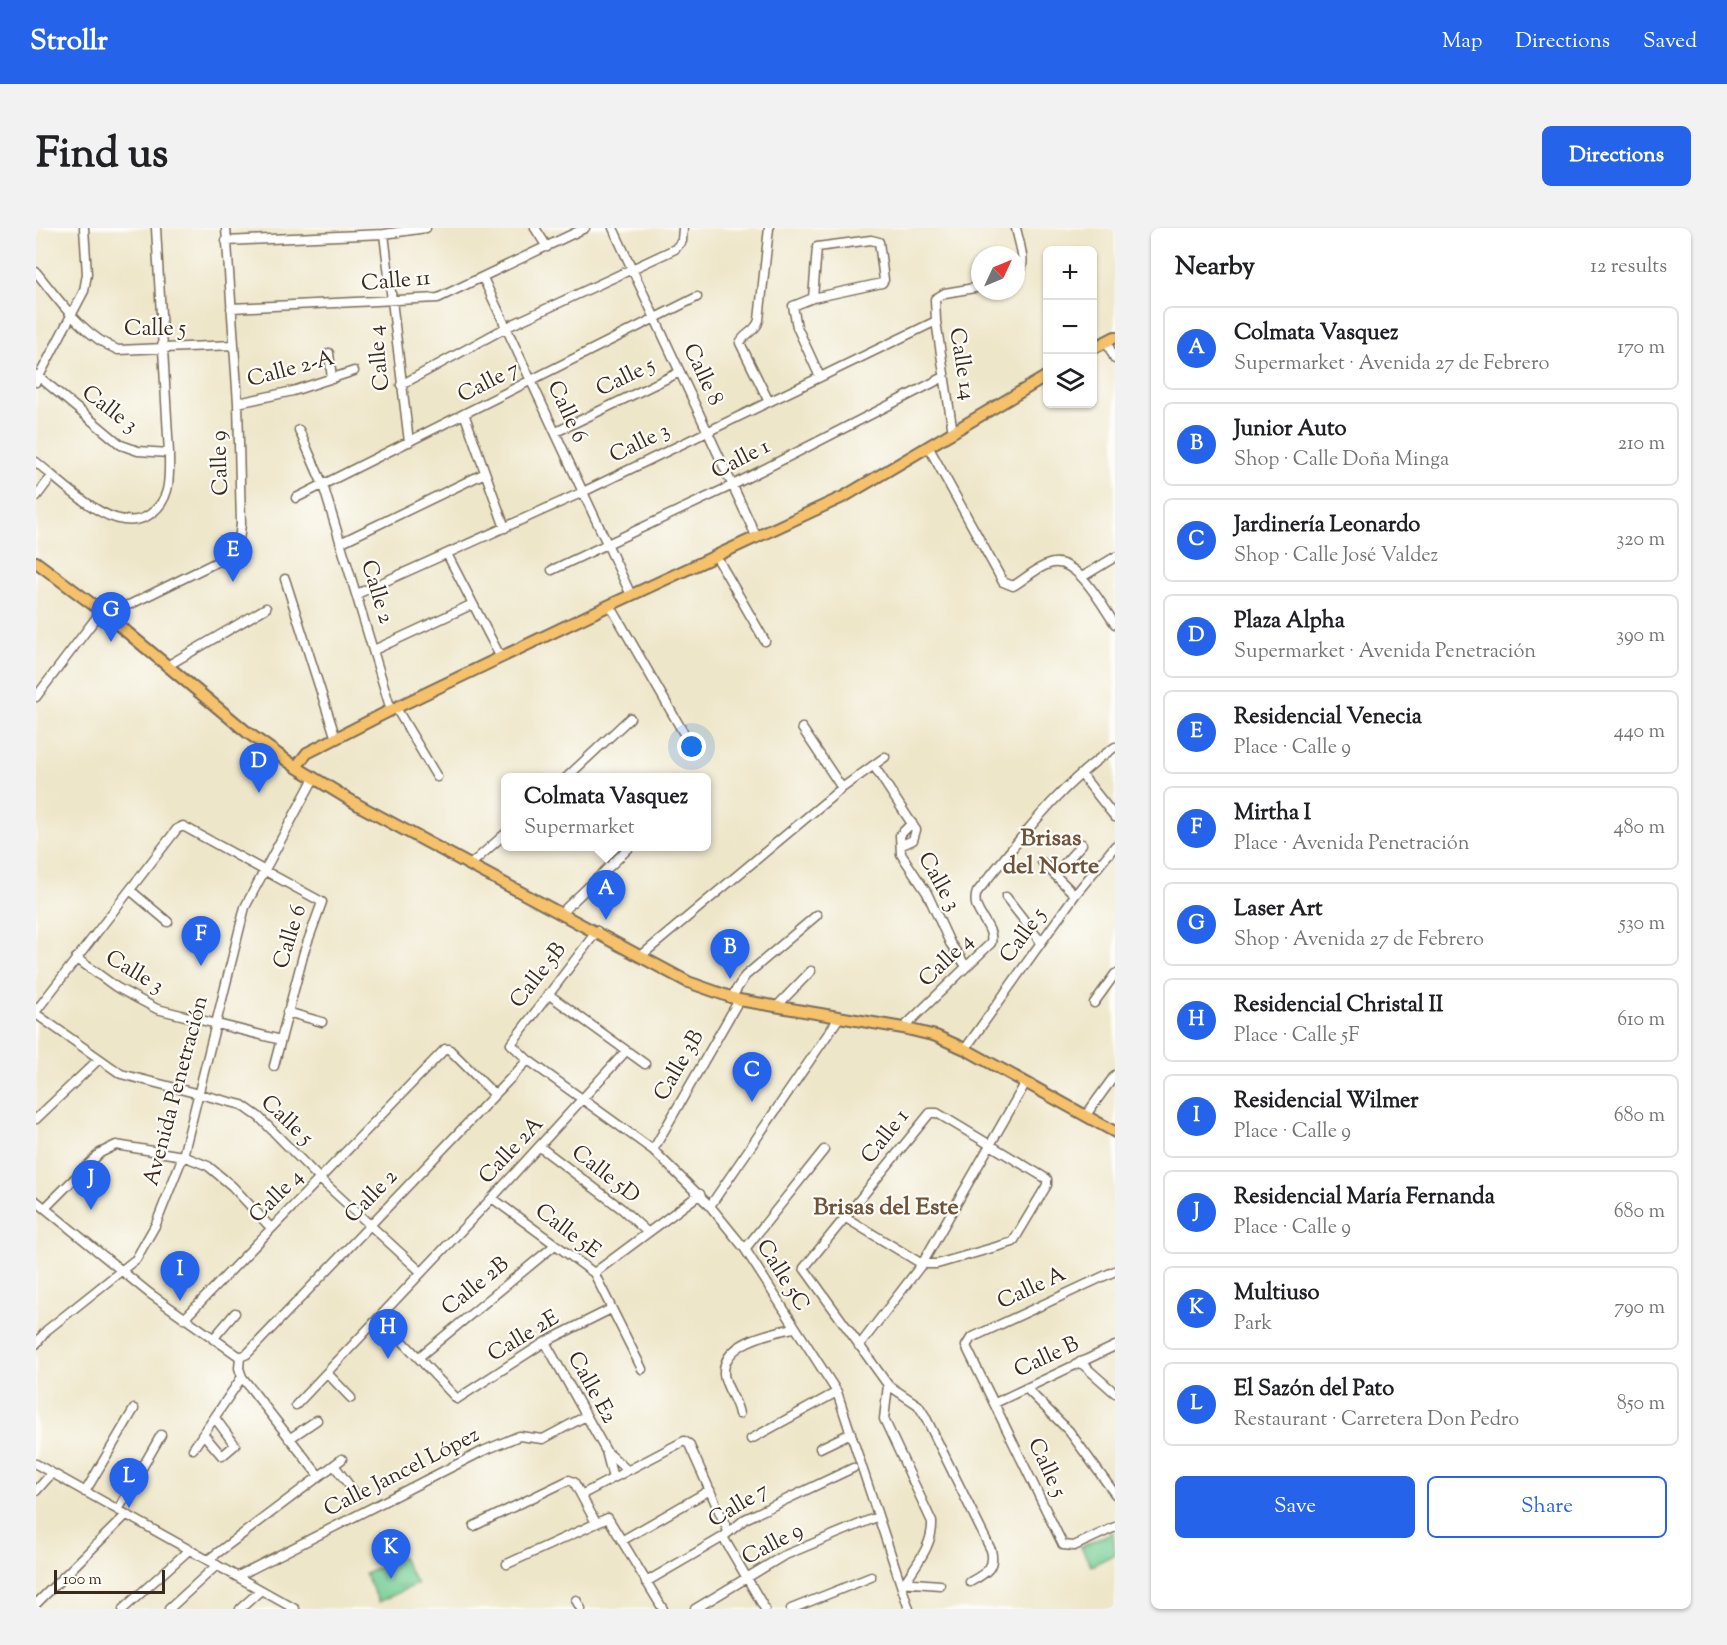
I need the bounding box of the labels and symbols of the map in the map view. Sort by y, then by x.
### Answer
north arrow [971,246,1025,300]
street label: Calle 11 [360,263,433,301]
street label: Calle 5 [124,314,187,346]
street label: Calle 4 [361,324,399,392]
street label: Calle 14 [939,325,983,403]
street label: Calle 8 [674,339,730,411]
street label: Calle 2-A [244,343,338,397]
street label: Calle 5 [591,350,661,406]
street label: Calle 7 [453,354,525,412]
street label: Calle 6 [538,376,594,448]
street label: Calle 3 [74,378,144,442]
street label: Calle 3 [604,416,676,472]
street label: Calle 9 [204,430,238,496]
street label: Calle 1 [706,431,776,488]
pin: E [214,532,252,582]
street label: Calle 2 [351,556,401,628]
pin: G [92,592,130,642]
your location [677,732,706,761]
pin: D [240,744,278,793]
district label: Brisas del Norte [1003,822,1099,884]
street label: Calle 3 [909,846,967,918]
pin: A [586,870,626,920]
street label: Calle 6 [266,901,316,973]
street label: Calle 5 [993,901,1055,971]
pin: F [182,916,220,966]
street label: Calle 4 [912,927,982,995]
pin: B [710,930,750,979]
street label: Calle 5B [503,936,575,1016]
street label: Calle 3 [99,943,169,1003]
street label: Avenida Penetración [136,992,218,1190]
street label: Calle 3B [647,1024,713,1107]
pin: C [732,1052,772,1102]
street label: Calle 5 [252,1088,320,1154]
street label: Calle 1 [854,1102,918,1171]
street label: Calle 2A [472,1110,552,1192]
street label: Calle 5D [564,1138,646,1212]
pin: J [72,1160,110,1210]
street label: Calle 4 [242,1162,312,1232]
street label: Calle 2 [338,1163,406,1231]
district label: Brisas del Este [813,1191,959,1225]
street label: Calle 5E [527,1197,607,1267]
street label: Calle 5C [747,1234,817,1318]
street label: Calle 2B [435,1250,517,1324]
pin: I [160,1252,200,1301]
street label: Calle A [992,1259,1072,1319]
street label: Calle 2E [482,1303,566,1371]
pin: H [368,1310,408,1359]
street label: Calle B [1009,1329,1085,1387]
street label: Calle E2 [558,1346,624,1430]
street label: Calle Jancel López [319,1420,485,1526]
street label: Calle 5 [1018,1433,1074,1503]
pin: L [110,1458,148,1508]
street label: Calle 7 [703,1475,775,1537]
street label: Calle 9 [737,1516,809,1574]
pin: K [372,1530,410,1579]
scale bar [54,1567,165,1594]

